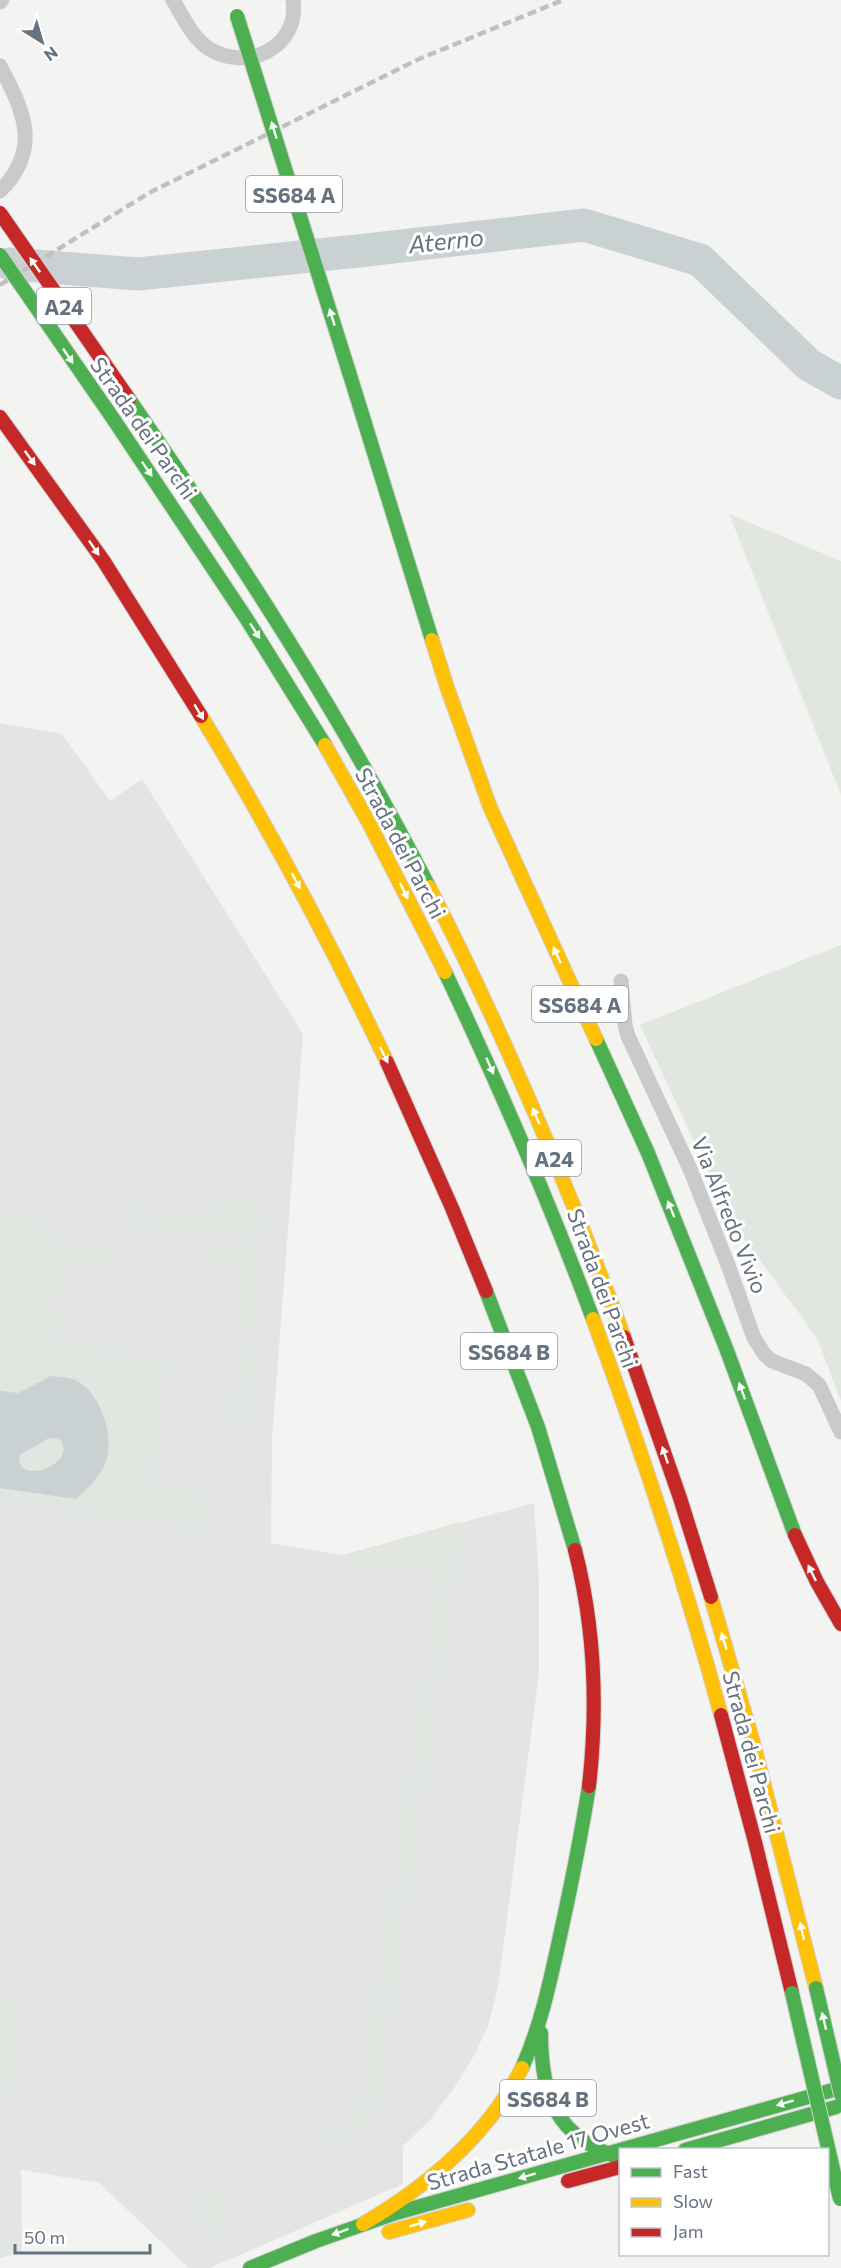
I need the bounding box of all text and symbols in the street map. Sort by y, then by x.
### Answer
north arrow [12,12,72,72]
text: N [41,43,62,66]
one-way arrow [269,121,278,139]
road number: SS684 A [246,176,342,212]
water label: Aterno [406,222,485,258]
one-way arrow [29,258,41,274]
road number: A24 [37,288,91,324]
one-way arrow [327,308,336,326]
one-way arrow [63,347,74,364]
street label: Strada dei Parchi [85,352,203,504]
one-way arrow [24,450,36,466]
one-way arrow [141,460,153,476]
one-way arrow [88,540,99,556]
one-way arrow [250,623,261,639]
one-way arrow [194,704,204,721]
street label: Strada dei Parchi [350,763,452,923]
one-way arrow [291,873,301,890]
one-way arrow [399,883,409,900]
one-way arrow [553,946,562,963]
road number: SS684 A [532,986,628,1022]
one-way arrow [380,1047,389,1064]
one-way arrow [485,1058,494,1075]
one-way arrow [531,1107,541,1125]
street label: Via Alfredo Vivio [686,1133,774,1297]
road number: A24 [527,1140,581,1176]
one-way arrow [666,1200,676,1218]
street label: Strada dei Parchi [562,1205,644,1371]
road number: SS684 B [461,1333,557,1369]
one-way arrow [736,1382,746,1400]
one-way arrow [660,1446,669,1464]
one-way arrow [807,1564,817,1581]
one-way arrow [719,1632,728,1650]
street label: Strada dei Parchi [717,1668,787,1836]
one-way arrow [797,1922,807,1940]
one-way arrow [818,2012,828,2030]
road number: SS684 B [500,2080,596,2116]
one-way arrow [776,2099,794,2109]
street label: Strada Statale 17 Ovest [424,2106,652,2196]
legend [619,2148,829,2256]
text: Fast [673,2160,708,2182]
one-way arrow [518,2172,536,2181]
text: Slow [673,2190,713,2212]
scale bar [15,2217,150,2255]
one-way arrow [409,2219,427,2228]
text: Jam [673,2220,703,2242]
text: 50 m [24,2226,65,2248]
one-way arrow [331,2227,349,2237]

